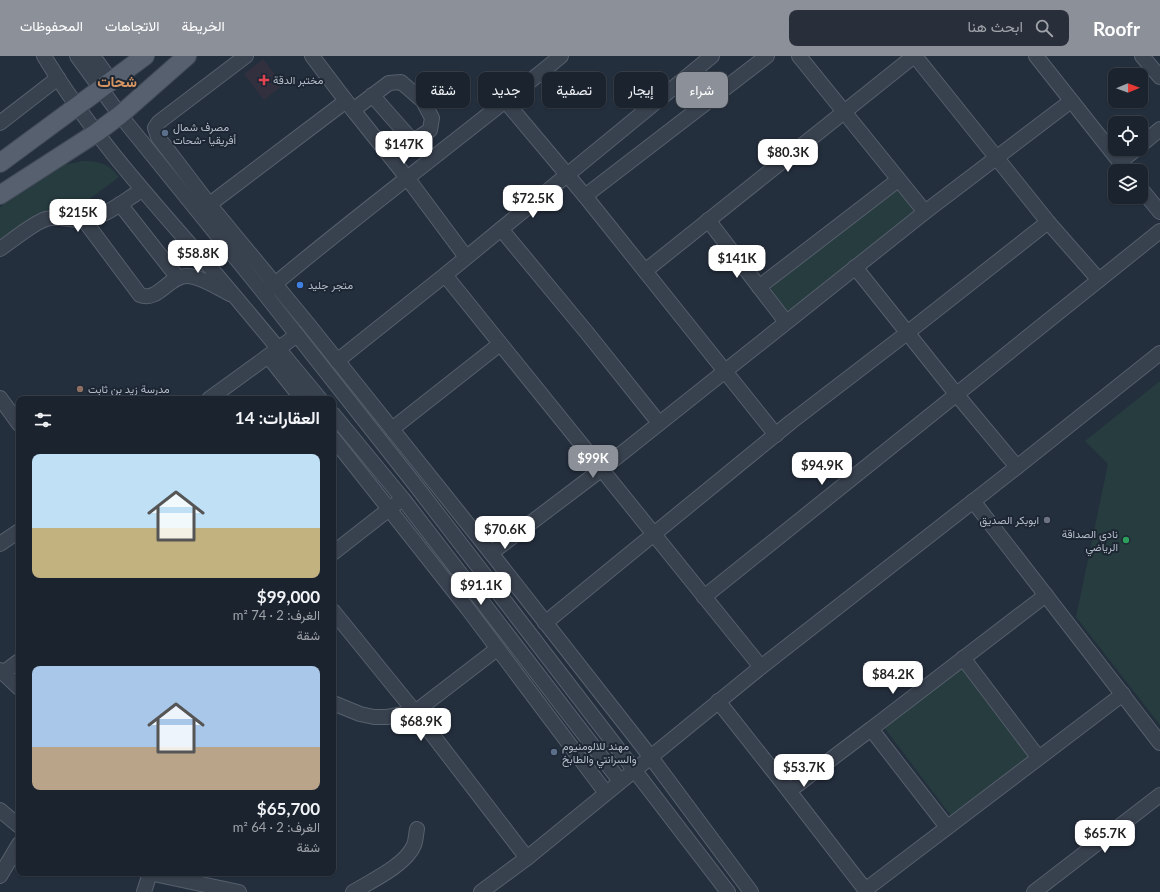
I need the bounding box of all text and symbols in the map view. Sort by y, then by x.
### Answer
search box [789,10,1069,46]
text: المحفوظات [20,17,83,34]
text: الاتجاهات [105,17,159,34]
text: الخريطة [181,17,225,34]
text: ابحث هنا [968,17,1023,35]
icon: search [1033,17,1055,39]
text: Roofr [1093,17,1140,40]
north arrow [1108,68,1148,108]
map controls [1108,68,1148,204]
district label: شحات [97,72,137,90]
chip: شقة [416,72,470,108]
chip: جديد [478,72,534,108]
chip: تصفية [542,72,606,108]
chip: إيجار [614,72,668,108]
chip: شراء [676,72,728,108]
place label: مختبر الدقة [273,73,324,87]
marker: مختبر الدقة [258,74,270,86]
button: locate [1108,116,1148,156]
place label: مصرف شمال أفريقيا -شحات [173,120,237,147]
marker: مصرف شمال أفريقيا -شحات [160,128,170,138]
pin: $147K [376,131,432,165]
text: $147K [384,136,424,152]
pin: $80.3K [755,139,821,173]
text: $80.3K [767,144,809,160]
button: layers [1108,164,1148,204]
pin: $72.5K [500,185,566,219]
text: $72.5K [512,190,554,206]
pin: $215K [50,199,106,233]
text: $215K [58,204,98,220]
pin: $58.8K [165,240,231,274]
text: $58.8K [177,245,219,261]
pin: $141K [709,245,765,279]
text: $141K [717,250,757,266]
place label: متجر جليد [308,278,353,292]
marker: متجر جليد [295,280,305,290]
place label: مدرسة زيد بن ثابت [88,382,170,396]
marker: مدرسة زيد بن ثابت [75,384,85,394]
text: العقارات: 14 [235,407,320,428]
icon: filters [32,409,54,431]
pin: $99K [569,445,617,479]
text: $99K [577,450,609,466]
pin: $94.9K [789,452,855,486]
text: $94.9K [801,457,843,473]
icon: home [140,480,212,552]
place label: ابوبكر الصديق [979,513,1039,527]
marker: ابوبكر الصديق [1042,515,1052,525]
pin: $70.6K [472,516,538,550]
text: $70.6K [484,521,526,537]
place label: نادي الصداقة الرياضي [1062,527,1118,557]
marker: نادي الصداقة الرياضي [1121,535,1131,545]
pin: $91.1K [448,572,514,606]
text: $91.1K [460,577,502,593]
text: $99,000 [257,586,320,607]
text: الغرف: 2 · 74 m² [233,607,320,623]
text: شقة [297,627,320,643]
pin: $84.2K [860,661,926,695]
text: $84.2K [872,666,914,682]
icon: home [140,692,212,764]
pin: $68.9K [388,708,454,742]
text: $68.9K [400,713,442,729]
place label: مهند للالومنيوم والسرانتي والطابخ [562,739,637,769]
marker: مهند للالومنيوم والسرانتي والطابخ [549,747,559,757]
pin: $53.7K [771,754,837,788]
text: $53.7K [783,759,825,775]
text: $65,700 [257,798,320,819]
text: الغرف: 2 · 64 m² [233,819,320,835]
pin: $65.7K [1072,820,1138,854]
text: $65.7K [1084,825,1126,841]
text: شقة [297,839,320,855]

